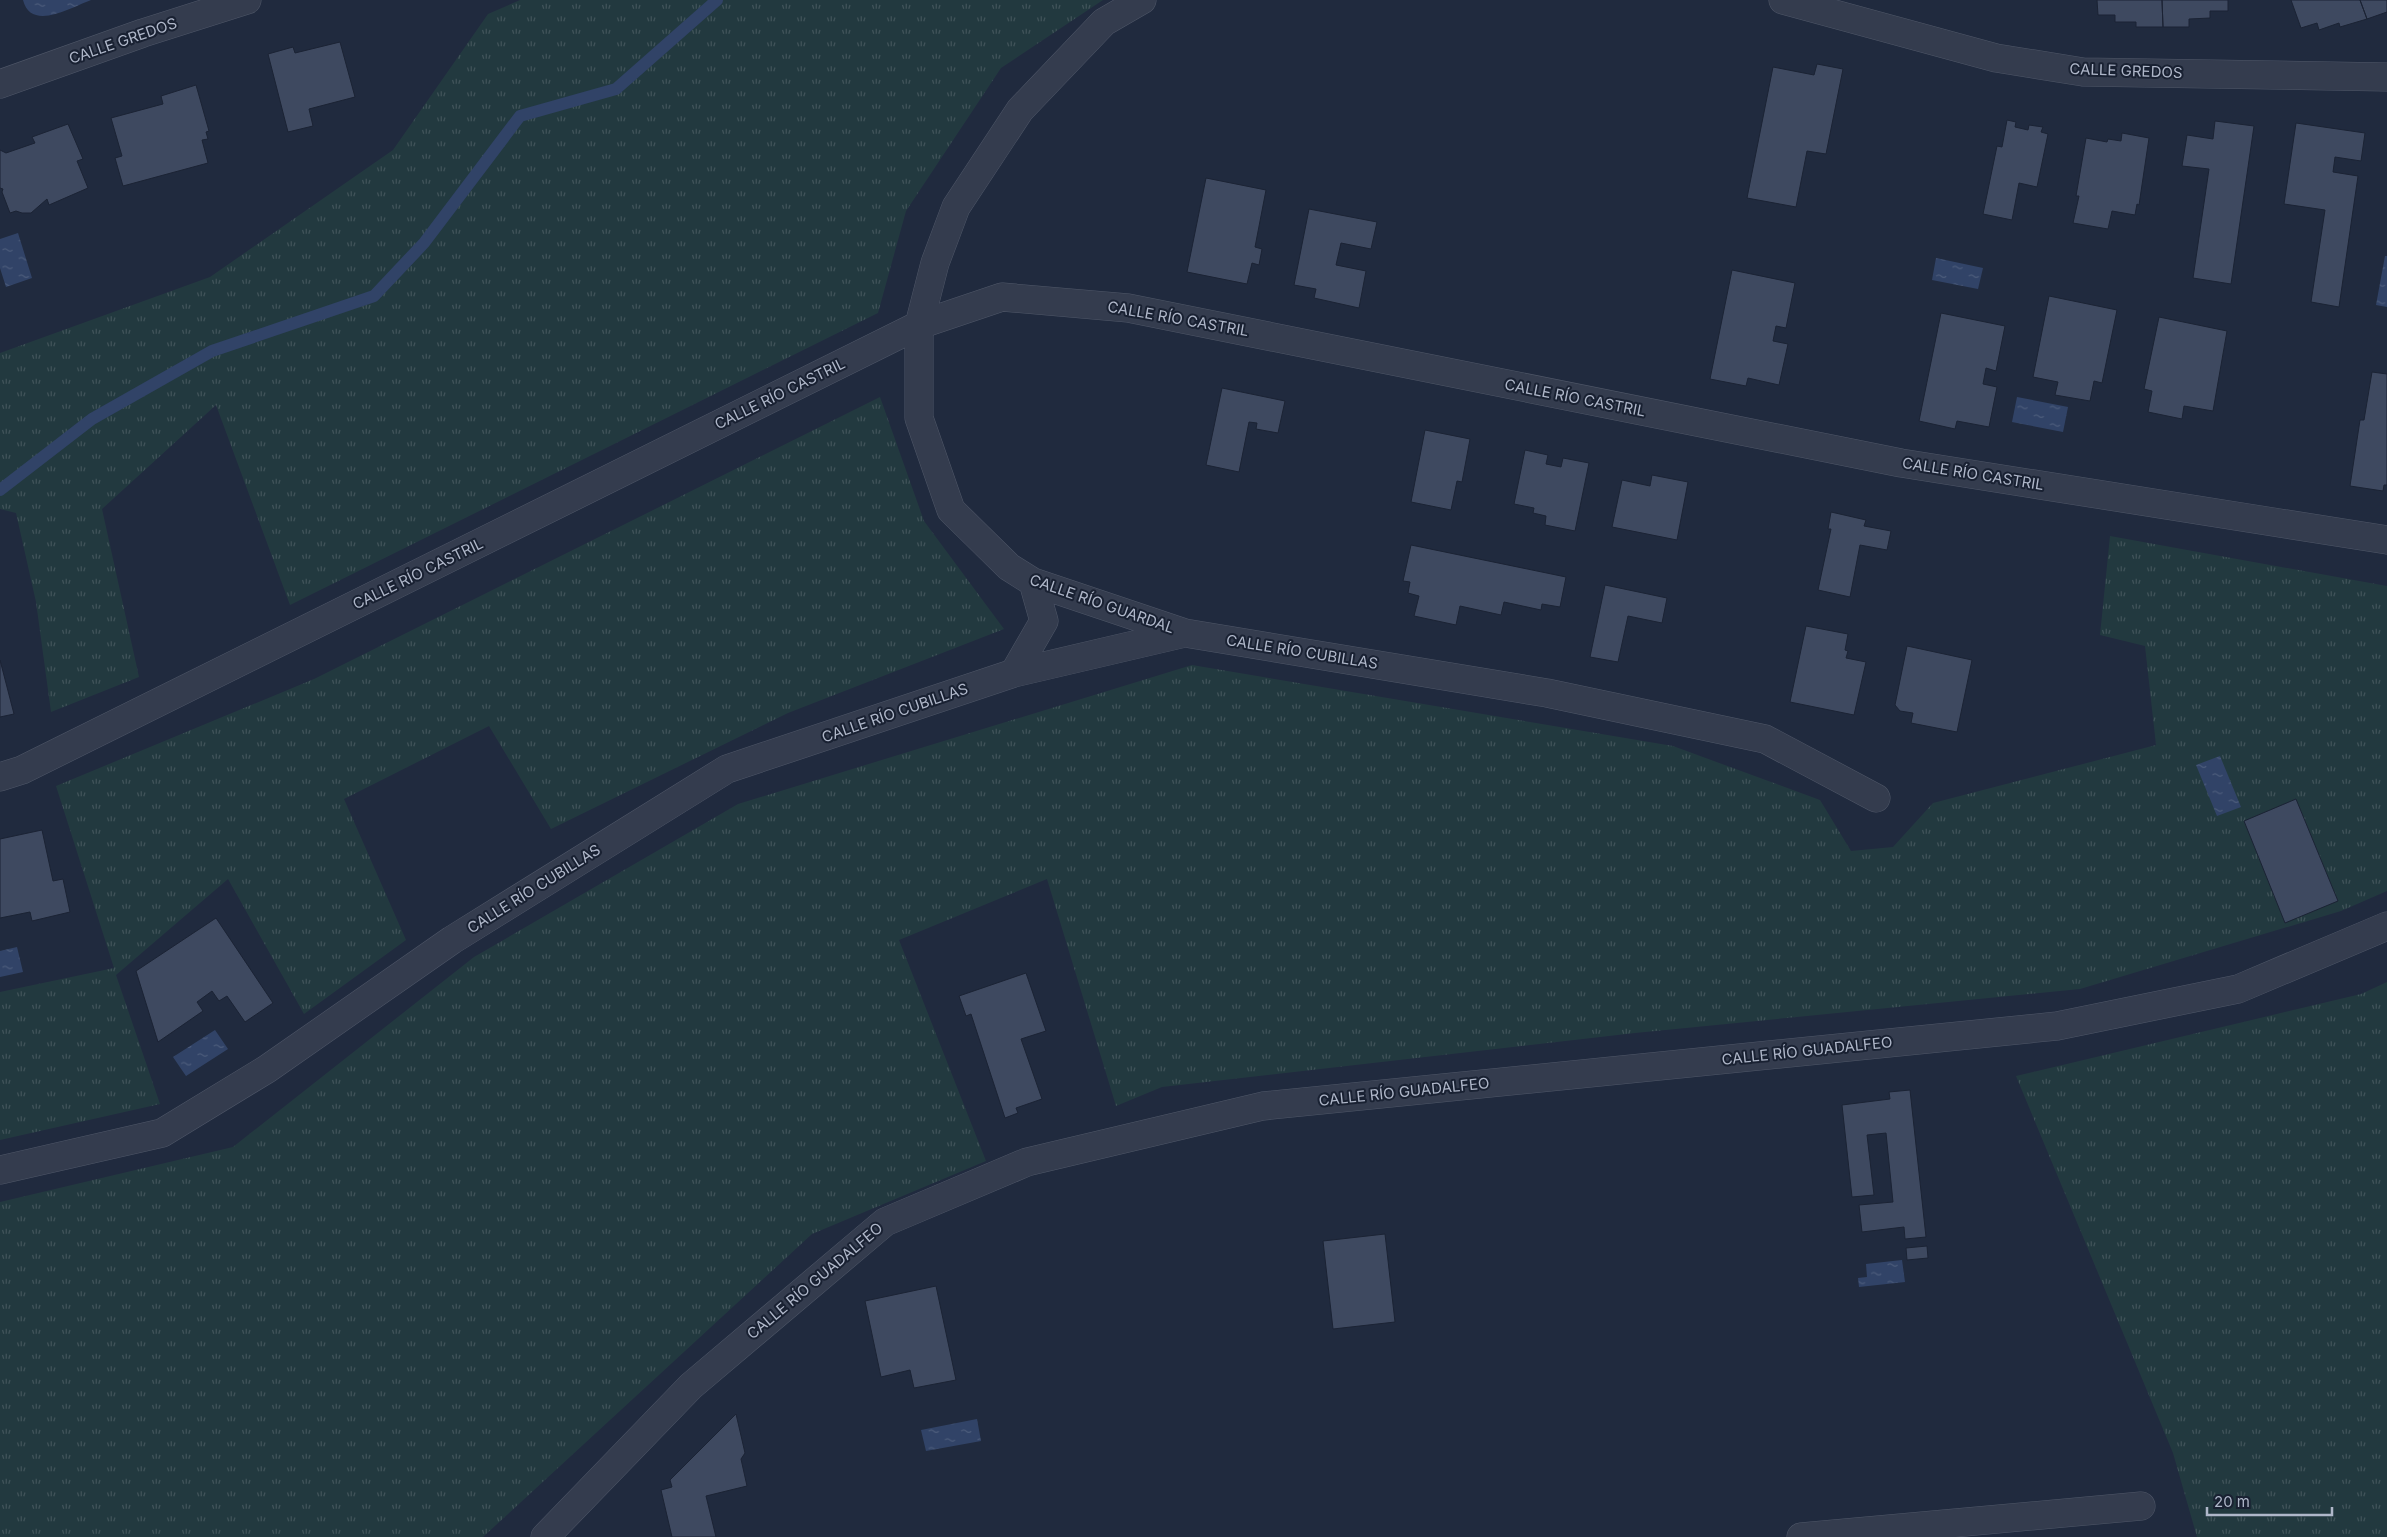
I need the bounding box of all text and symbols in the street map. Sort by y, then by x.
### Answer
street label: CALLE GREDOS [66,13,179,68]
street label: CALLE GREDOS [2069,59,2183,82]
street label: CALLE RÍO CASTRIL [1106,297,1250,340]
street label: CALLE RÍO CASTRIL [711,354,848,433]
street label: CALLE RÍO CASTRIL [1503,375,1647,420]
street label: CALLE RÍO CASTRIL [1901,453,2045,494]
street label: CALLE RÍO CASTRIL [349,534,486,613]
street label: CALLE RÍO GUARDAL [1027,570,1177,637]
street label: CALLE RÍO CUBILLAS [1225,630,1379,673]
street label: CALLE RÍO CUBILLAS [819,679,970,746]
street label: CALLE RÍO CUBILLAS [464,840,604,937]
street label: CALLE RÍO GUADALFEO [1721,1032,1893,1069]
street label: CALLE RÍO GUADALFEO [1318,1073,1490,1110]
street label: CALLE RÍO GUADALFEO [743,1218,886,1343]
scale bar [2207,1484,2332,1516]
text: 20 m [2214,1492,2250,1511]

